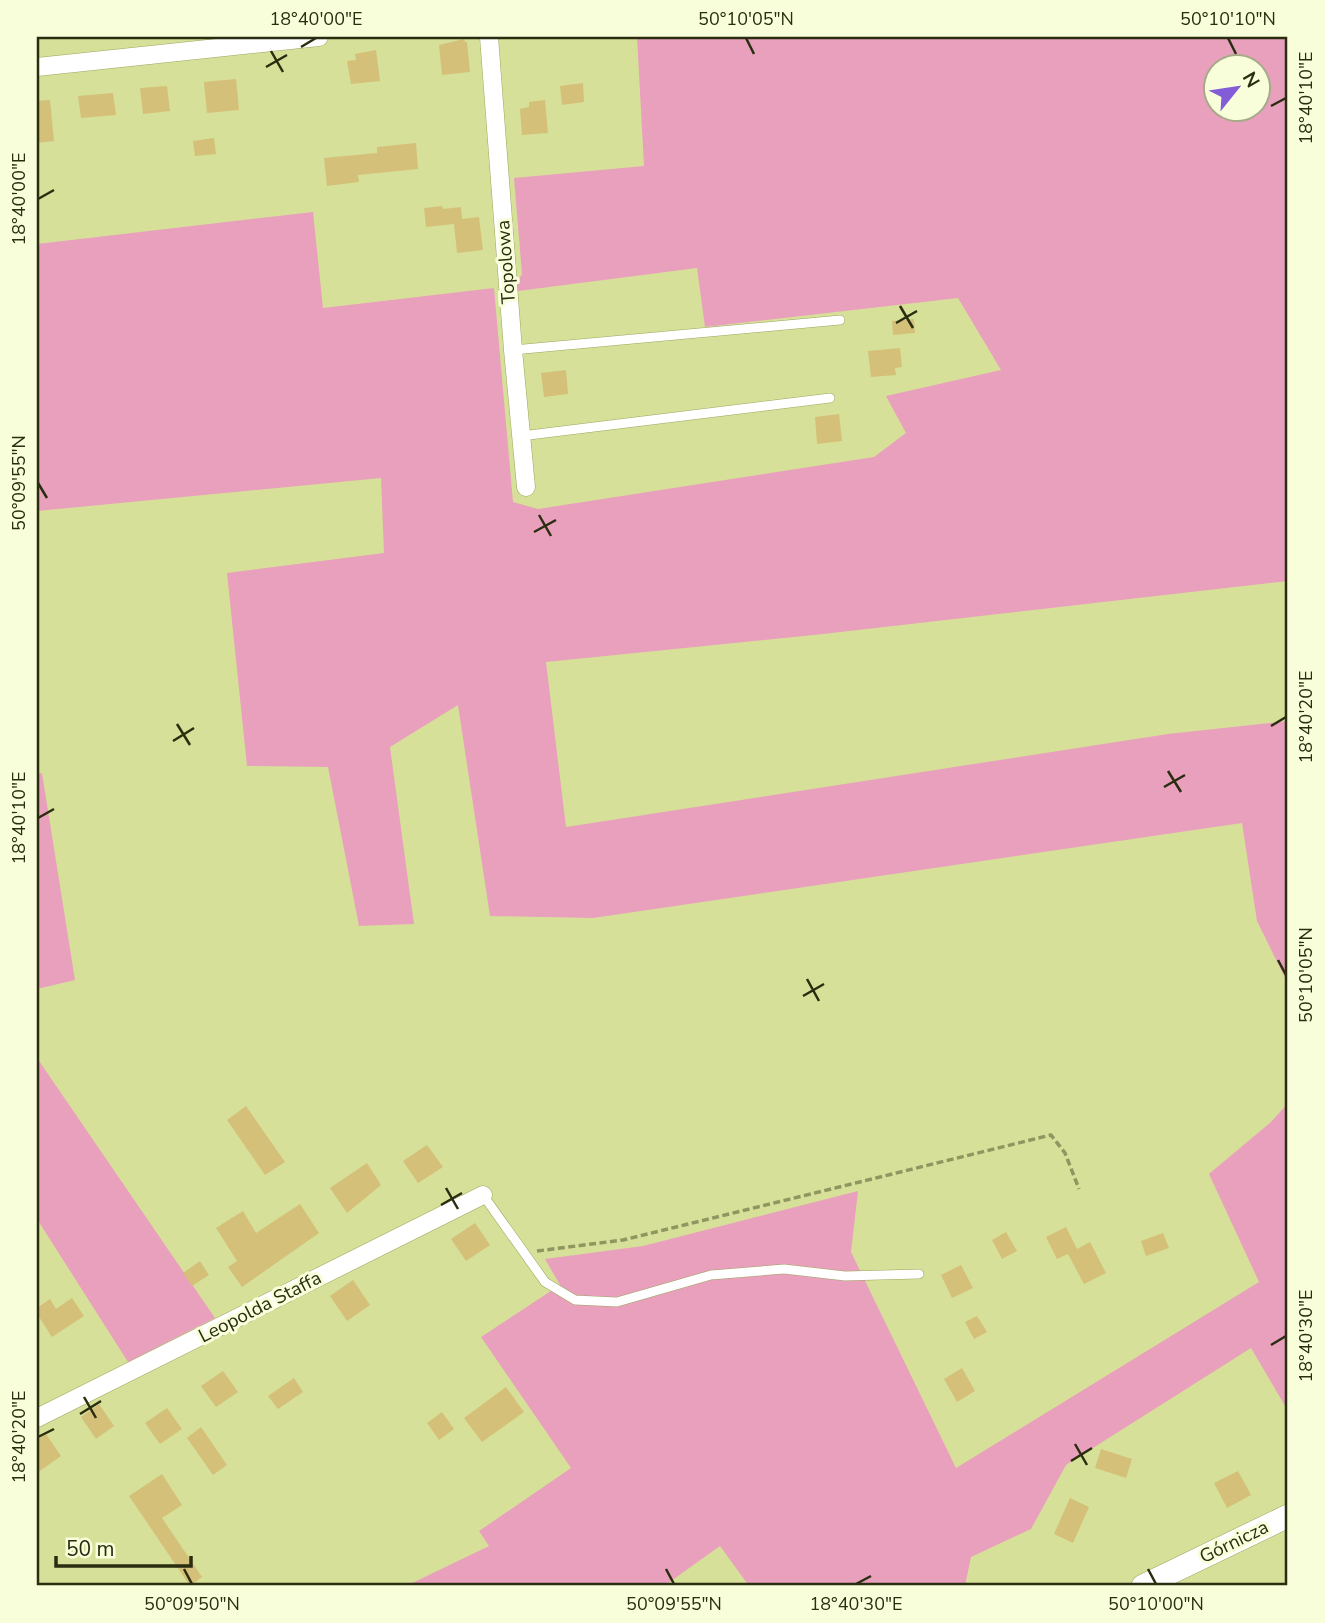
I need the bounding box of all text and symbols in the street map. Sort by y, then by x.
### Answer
text: 18°40'00"E [270,7,363,31]
text: 50°10'05"N [698,7,794,31]
text: 50°10'10"N [1180,7,1276,31]
north arrow [1202,52,1272,122]
text: 18°40'10"E [1294,52,1318,145]
text: N [1236,67,1266,93]
text: 18°40'00"E [7,153,31,246]
street label: Topolowa [490,219,522,305]
text: 50°09'55"N [7,435,31,531]
text: 18°40'20"E [1294,671,1318,764]
text: 18°40'10"E [7,772,31,865]
text: 50°10'05"N [1294,927,1318,1023]
street label: Leopolda Staffa [194,1265,326,1349]
text: 18°40'30"E [1294,1290,1318,1383]
text: 18°40'20"E [7,1391,31,1484]
street label: Górnicza [1195,1514,1273,1570]
scale bar [56,1525,191,1569]
text: 50 m [66,1535,115,1563]
text: 50°09'50"N [144,1592,240,1616]
text: 50°09'55"N [626,1592,722,1616]
text: 18°40'30"E [810,1592,903,1616]
text: 50°10'00"N [1108,1592,1204,1616]

